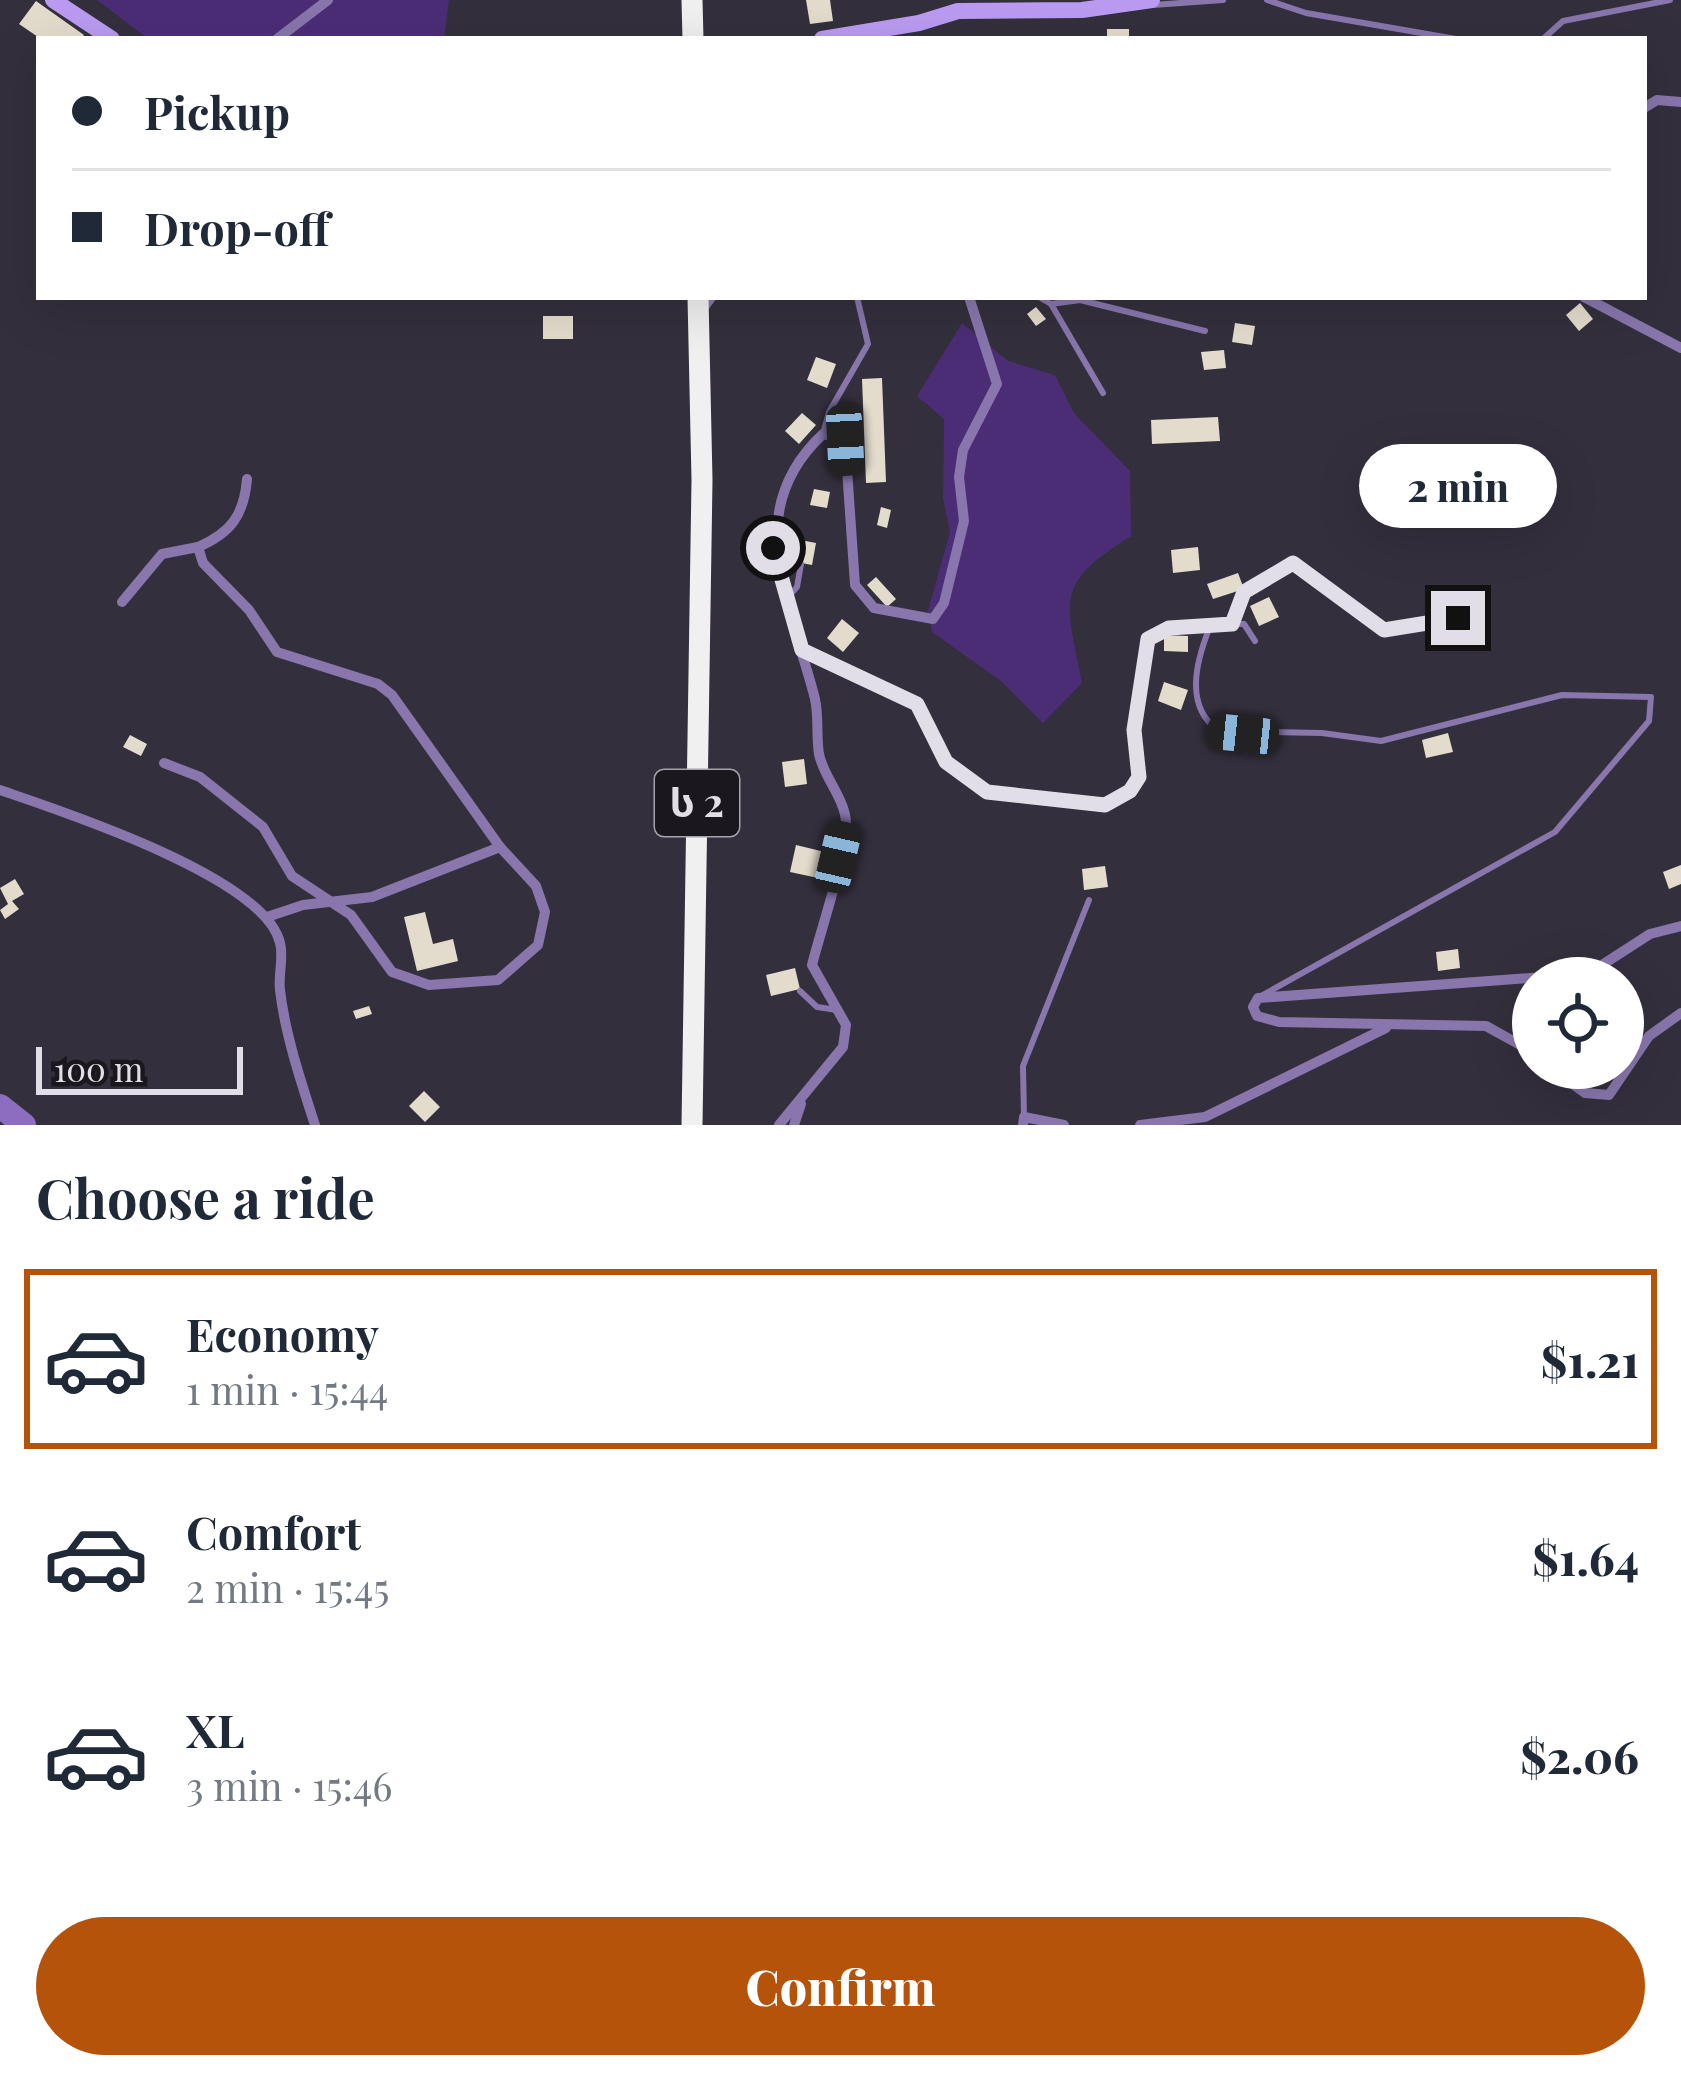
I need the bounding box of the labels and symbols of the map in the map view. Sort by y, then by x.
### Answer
car [825,403,865,477]
callout: 2 min [1359,444,1557,528]
route start [746,521,800,575]
route end [1431,591,1485,645]
car [1205,712,1281,756]
road number: ს 2 [655,770,739,836]
car [812,818,864,896]
scale bar [36,1041,243,1094]

